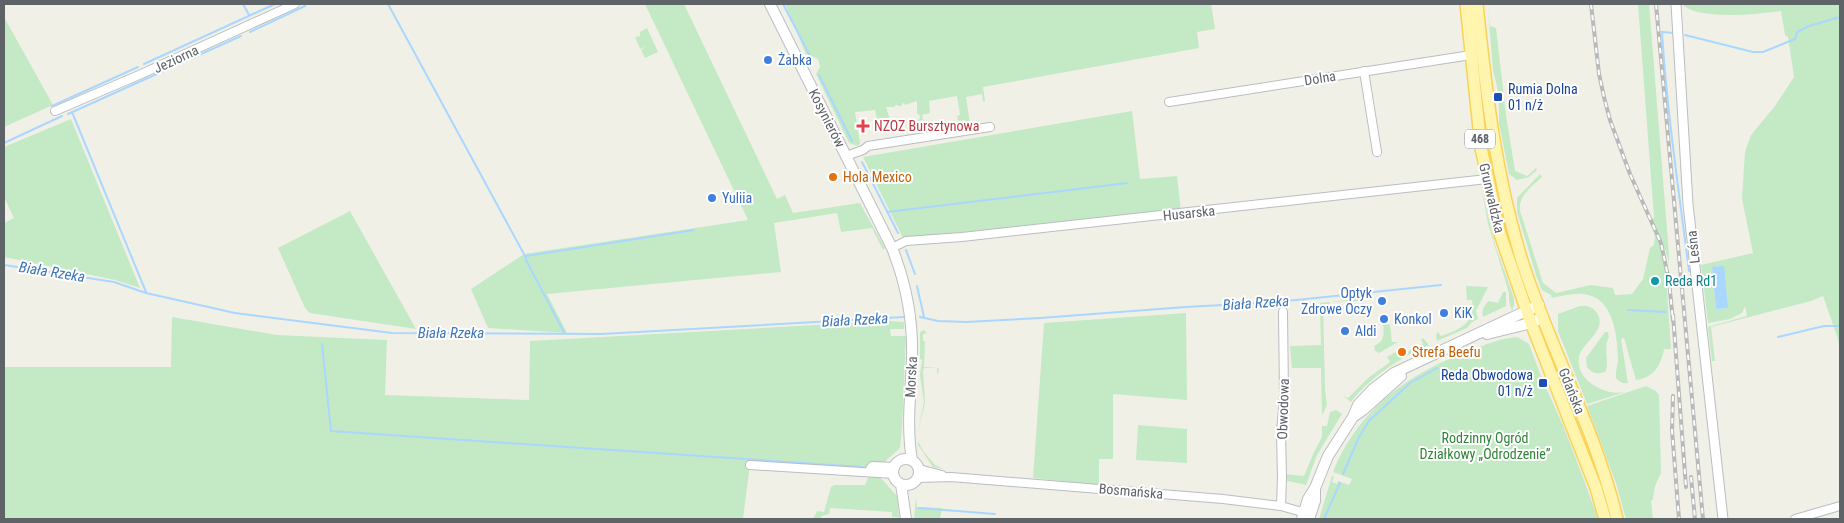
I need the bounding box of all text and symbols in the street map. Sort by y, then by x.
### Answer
street label: Jeziorna [151,42,201,76]
place label: Żabka [778,52,812,68]
marker: Żabka [762,54,774,66]
street label: Dolna [1303,68,1337,88]
place label: Rumia Dolna 01 n/ż [1508,81,1578,113]
street label: Kosynierów [805,86,849,150]
marker: Rumia Dolna 01 n/ż [1492,91,1504,103]
place label: NZOZ Bursztynowa [874,118,979,134]
marker: NZOZ Bursztynowa [856,119,870,133]
road number: 468 [1465,130,1495,148]
street label: Grunwaldzka [1476,162,1508,234]
place label: Hola Mexico [843,169,912,185]
marker: Hola Mexico [827,171,839,183]
place label: Yuliia [722,190,752,206]
marker: Yuliia [706,192,718,204]
street label: Husarska [1162,202,1216,224]
street label: Leśna [1683,230,1703,264]
water label: Biała Rzeka [18,258,86,286]
place label: Reda Rd1 [1665,273,1717,289]
marker: Reda Rd1 [1649,275,1661,287]
place label: Optyk Zdrowe Oczy [1301,285,1373,317]
water label: Biała Rzeka [1222,292,1290,314]
marker: Optyk Zdrowe Oczy [1376,295,1388,307]
place label: KiK [1454,305,1473,321]
marker: KiK [1438,307,1450,319]
water label: Biała Rzeka [821,309,889,331]
place label: Konkol [1394,311,1432,327]
marker: Konkol [1378,313,1390,325]
place label: Aldi [1355,323,1376,339]
water label: Biała Rzeka [418,324,484,342]
marker: Aldi [1339,325,1351,337]
place label: Strefa Beefu [1412,344,1480,360]
marker: Strefa Beefu [1396,346,1408,358]
street label: Morska [902,356,920,398]
street label: Gdańska [1556,366,1588,416]
place label: Reda Obwodowa 01 n/ż [1441,367,1533,399]
marker: Reda Obwodowa 01 n/ż [1537,377,1549,389]
street label: Obwodowa [1274,378,1292,440]
park label: Rodzinny Ogród Działkowy „Odrodzenie” [1420,430,1551,462]
street label: Bosmańska [1098,480,1164,502]

